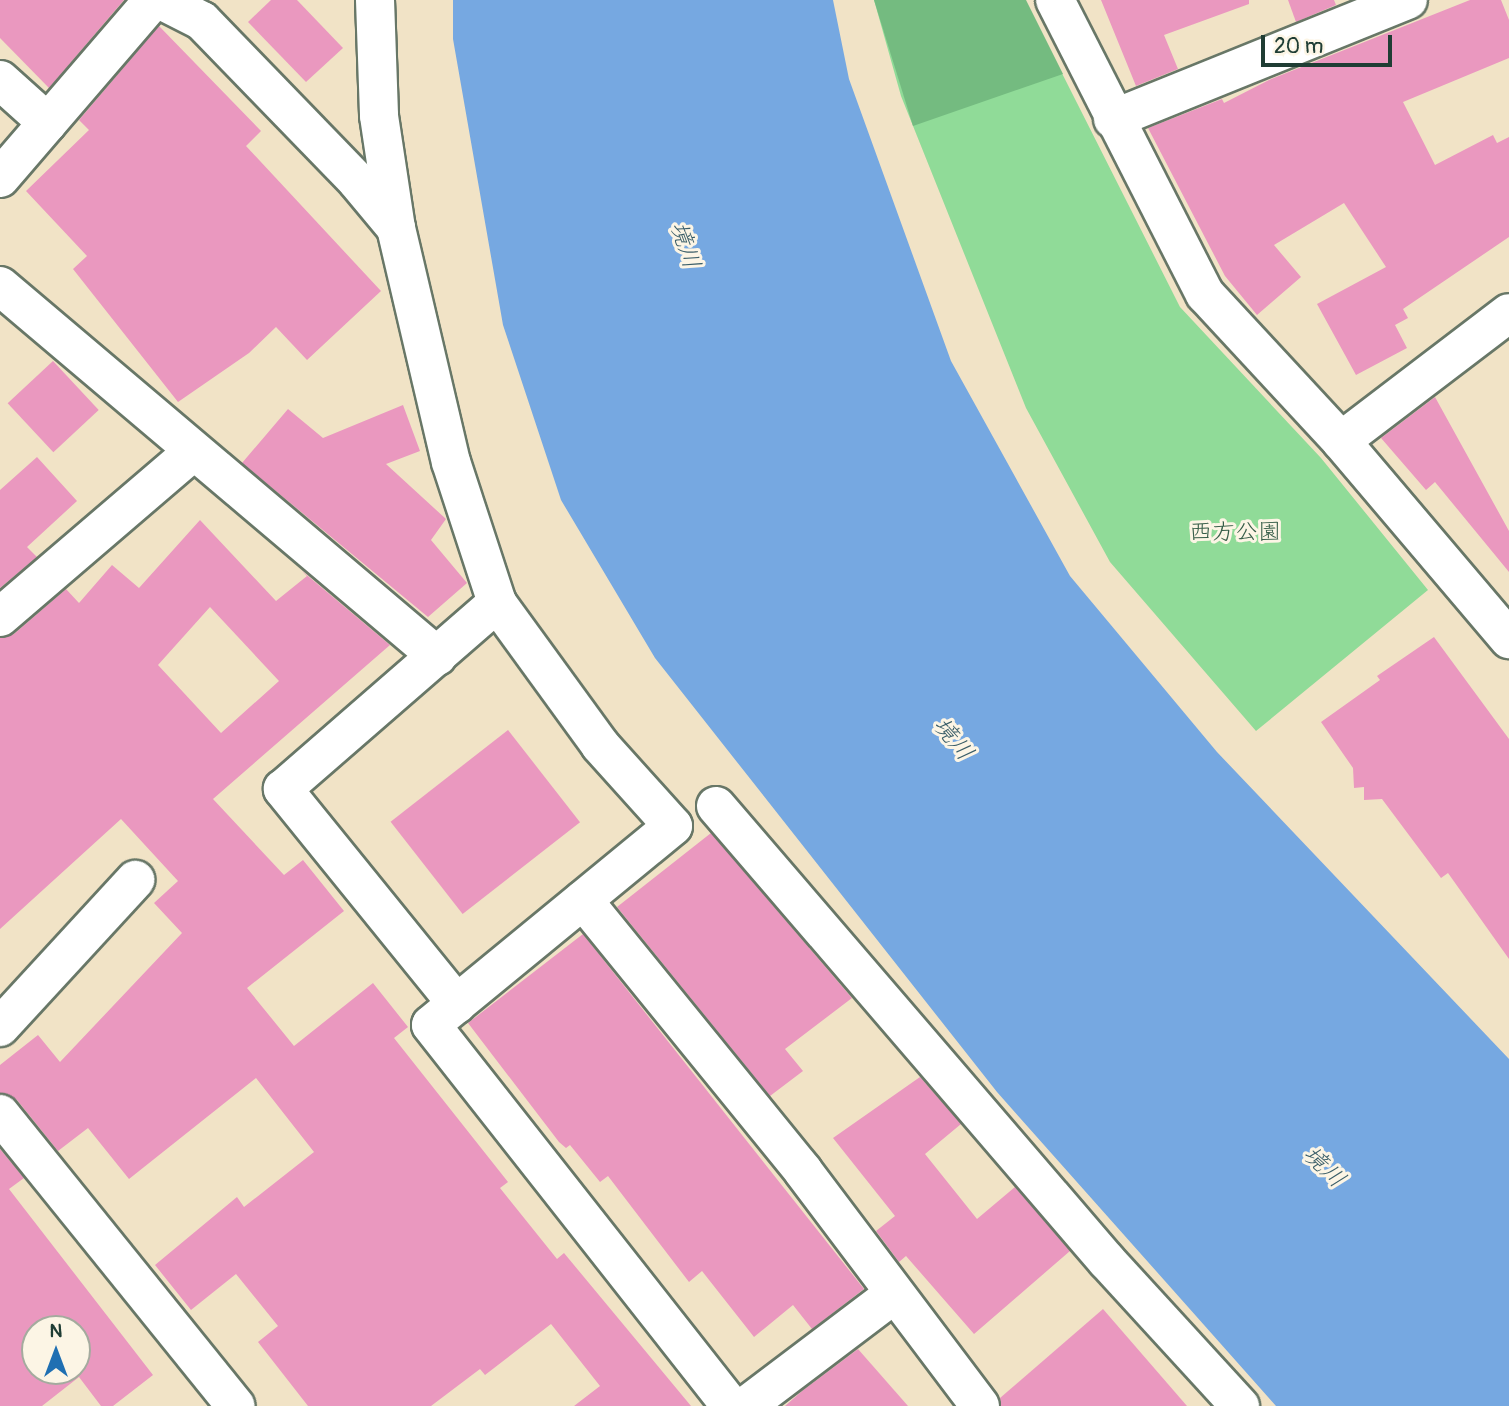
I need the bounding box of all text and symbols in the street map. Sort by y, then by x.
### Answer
scale bar [1264,21,1395,65]
text: 20 m [1274,33,1323,60]
water label: 境川 [664,218,706,272]
park label: 西方公園 [1189,518,1281,546]
water label: 境川 [927,711,979,767]
water label: 境川 [1297,1140,1351,1194]
north arrow [21,1315,91,1385]
text: N [50,1319,62,1343]

